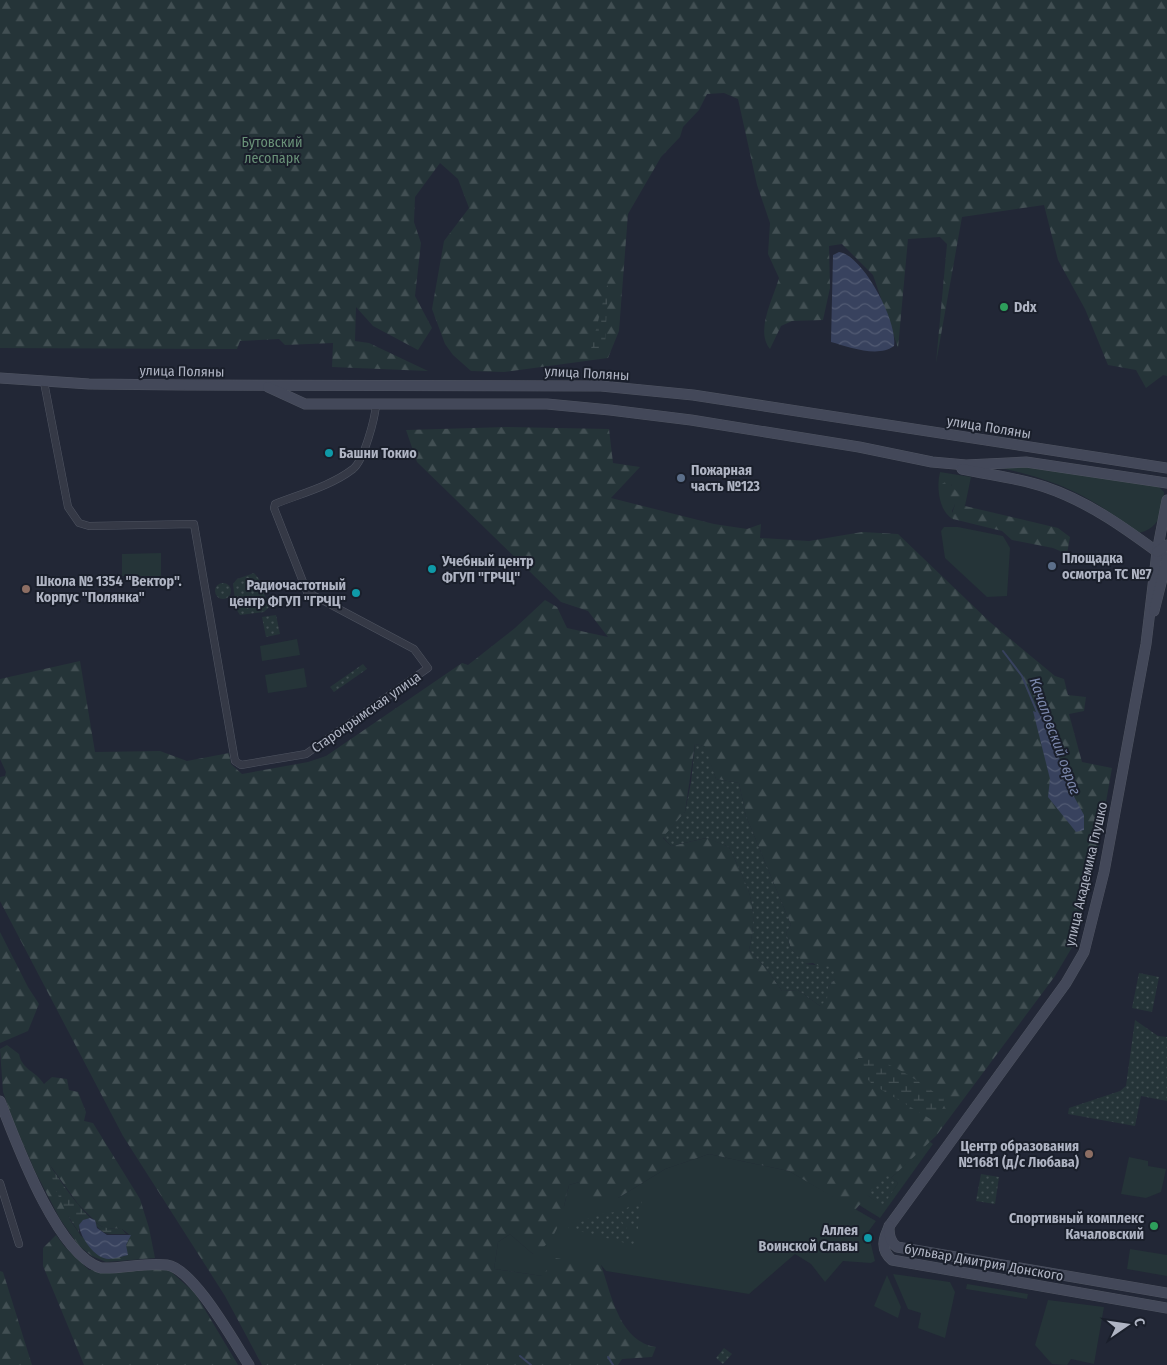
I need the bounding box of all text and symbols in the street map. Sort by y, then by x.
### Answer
park label: Бутовский лесопарк [242,134,302,167]
place label: Ddx [1014,299,1037,316]
marker: Ddx [998,301,1010,313]
street label: улица Поляны [139,362,225,381]
street label: улица Поляны [544,363,630,384]
street label: улица Поляны [946,412,1032,443]
place label: Башни Токио [339,445,417,462]
marker: Башни Токио [323,447,335,459]
place label: Пожарная часть №123 [691,462,760,495]
marker: Пожарная часть №123 [675,472,687,484]
place label: Площадка осмотра ТС №7 [1062,550,1152,583]
place label: Учебный центр ФГУП "ГРЧЦ" [441,553,534,586]
marker: Площадка осмотра ТС №7 [1046,560,1058,572]
marker: Учебный центр ФГУП "ГРЧЦ" [426,563,438,575]
place label: Школа № 1354 "Вектор". Корпус "Полянка" [36,573,182,606]
place label: Радиочастотный центр ФГУП "ГРЧЦ" [229,577,346,610]
marker: Школа № 1354 "Вектор". Корпус "Полянка" [20,583,32,595]
marker: Радиочастотный центр ФГУП "ГРЧЦ" [350,587,362,599]
street label: Старокрымская улица [308,668,424,757]
water label: Качаловский овраг [1025,675,1085,797]
street label: улица Академика Глушко [1062,800,1111,948]
place label: Центр образования №1681 (д/с Любава) [958,1138,1079,1171]
marker: Центр образования №1681 (д/с Любава) [1083,1148,1095,1160]
place label: Спортивный комплекс Качаловский [1009,1210,1145,1243]
marker: Спортивный комплекс Качаловский [1148,1220,1160,1232]
place label: Аллея Воинской Славы [759,1222,858,1255]
marker: Аллея Воинской Славы [862,1232,874,1244]
street label: бульвар Дмитрия Донского [903,1240,1065,1285]
north arrow [1102,1300,1152,1350]
text: С [1130,1317,1148,1328]

